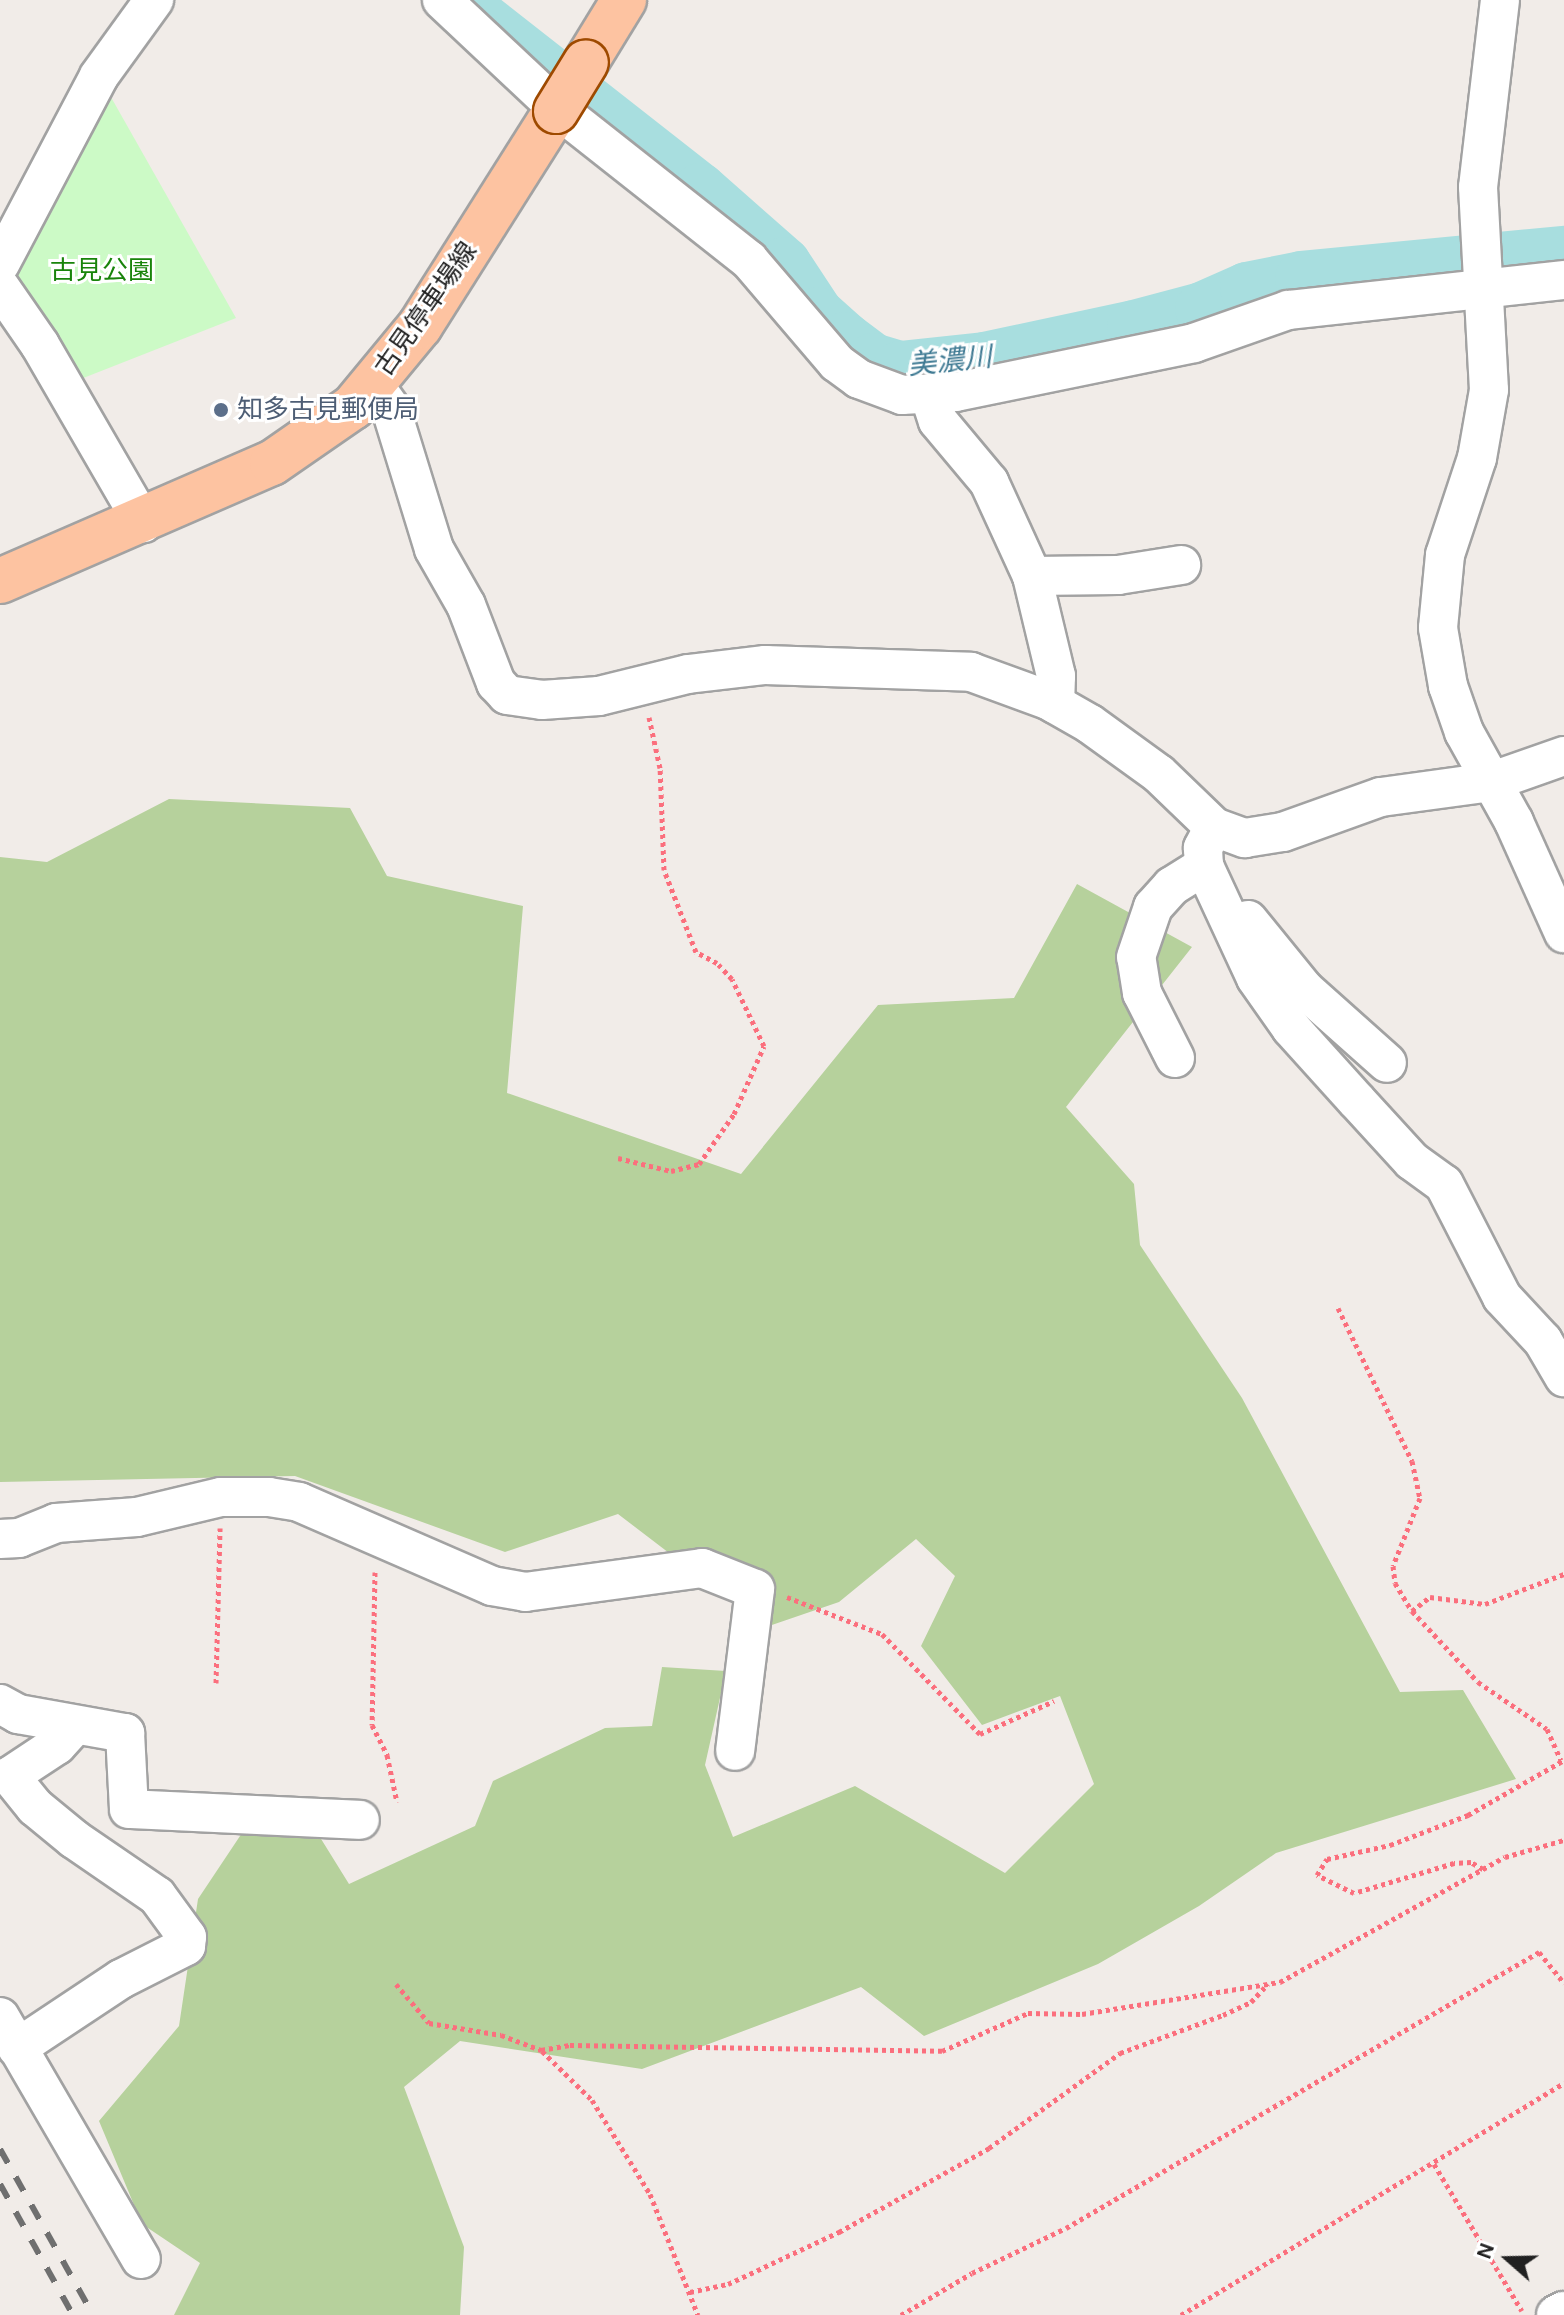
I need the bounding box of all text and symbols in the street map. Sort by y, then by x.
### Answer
street label: 古見停車場線 [368,236,484,382]
park label: 古見公園 [50,255,154,287]
water label: 美濃川 [906,340,994,382]
place label: 知多古見郵便局 [237,394,419,426]
marker: 知多古見郵便局 [212,401,230,419]
north arrow [1468,2219,1548,2299]
text: N [1471,2239,1500,2263]

